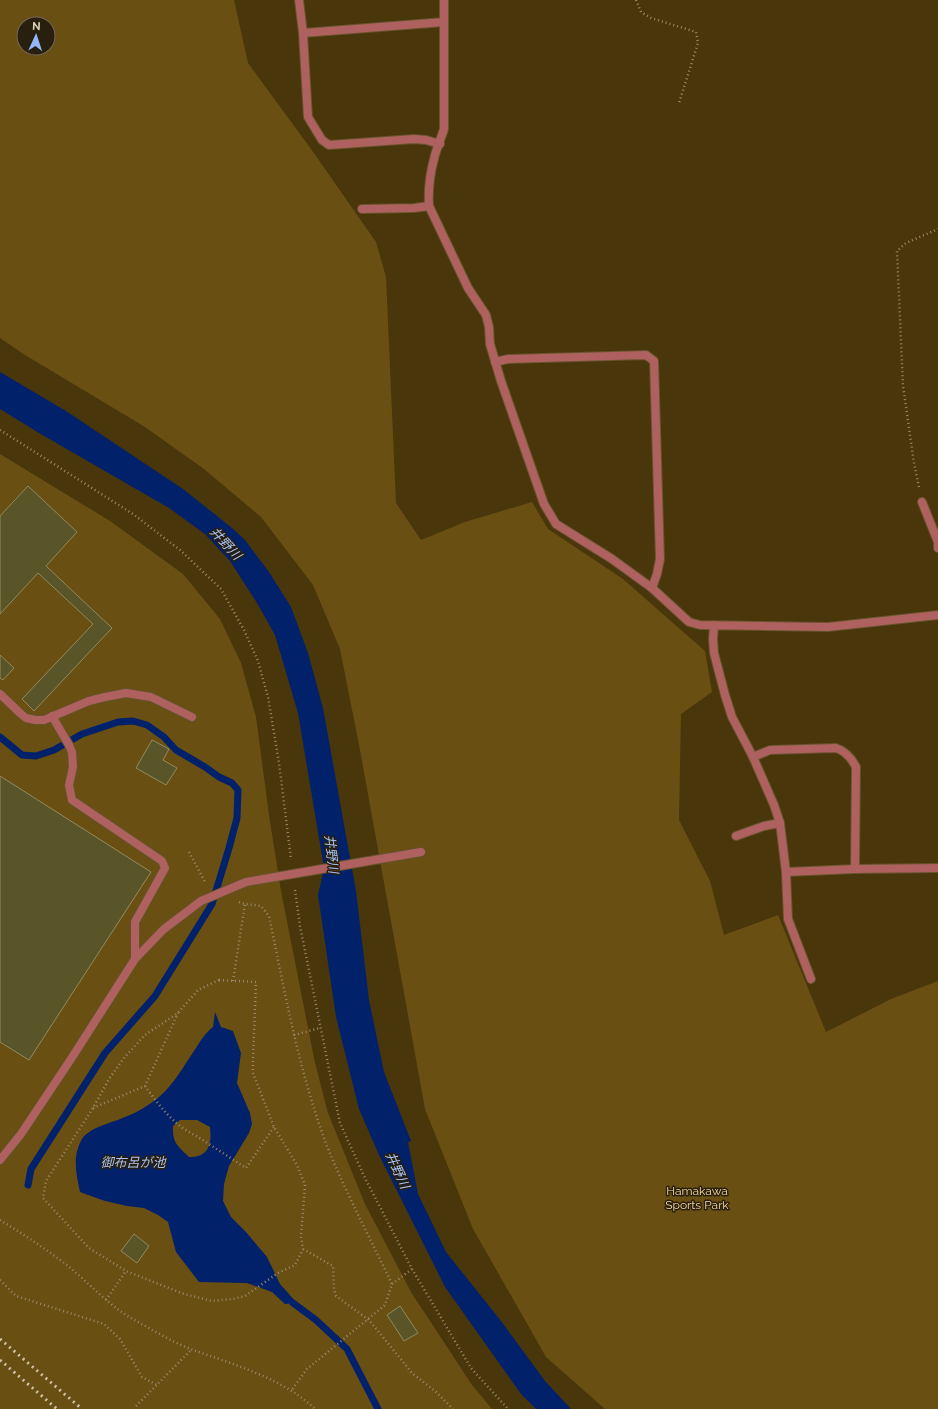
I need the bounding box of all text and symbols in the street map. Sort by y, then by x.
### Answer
north arrow [16,16,56,56]
text: N [32,20,41,33]
water label: 井野川 [207,524,246,564]
water label: 井野川 [322,834,342,876]
water label: 井野川 [383,1149,413,1193]
water label: 御布呂が池 [100,1155,167,1170]
park label: Hamakawa Sports Park [665,1184,729,1212]

